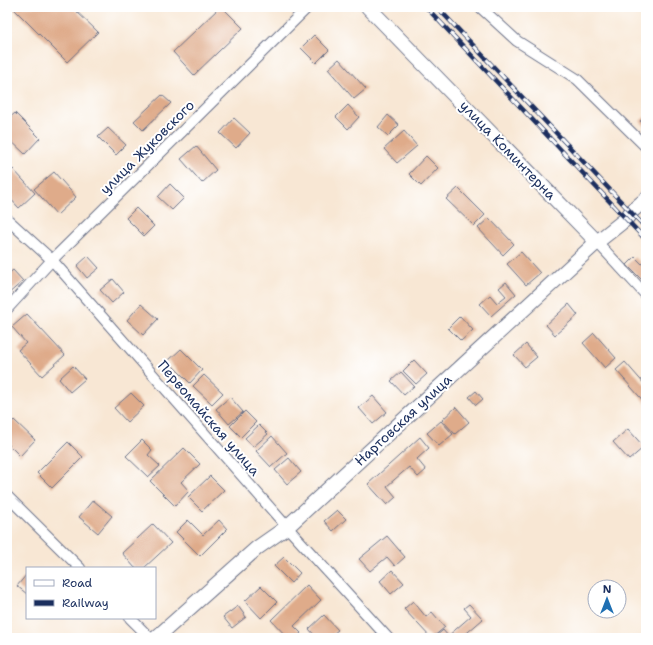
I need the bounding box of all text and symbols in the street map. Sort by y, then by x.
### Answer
street label: улица Жуковского [96,96,198,198]
street label: улица Коминтерна [456,97,560,204]
street label: Первомайская улица [154,357,264,480]
street label: Нартовская улица [351,370,456,470]
legend [26,567,156,619]
text: Road [62,575,93,591]
north arrow [587,579,627,619]
text: N [603,582,612,597]
text: Railway [62,595,109,611]

